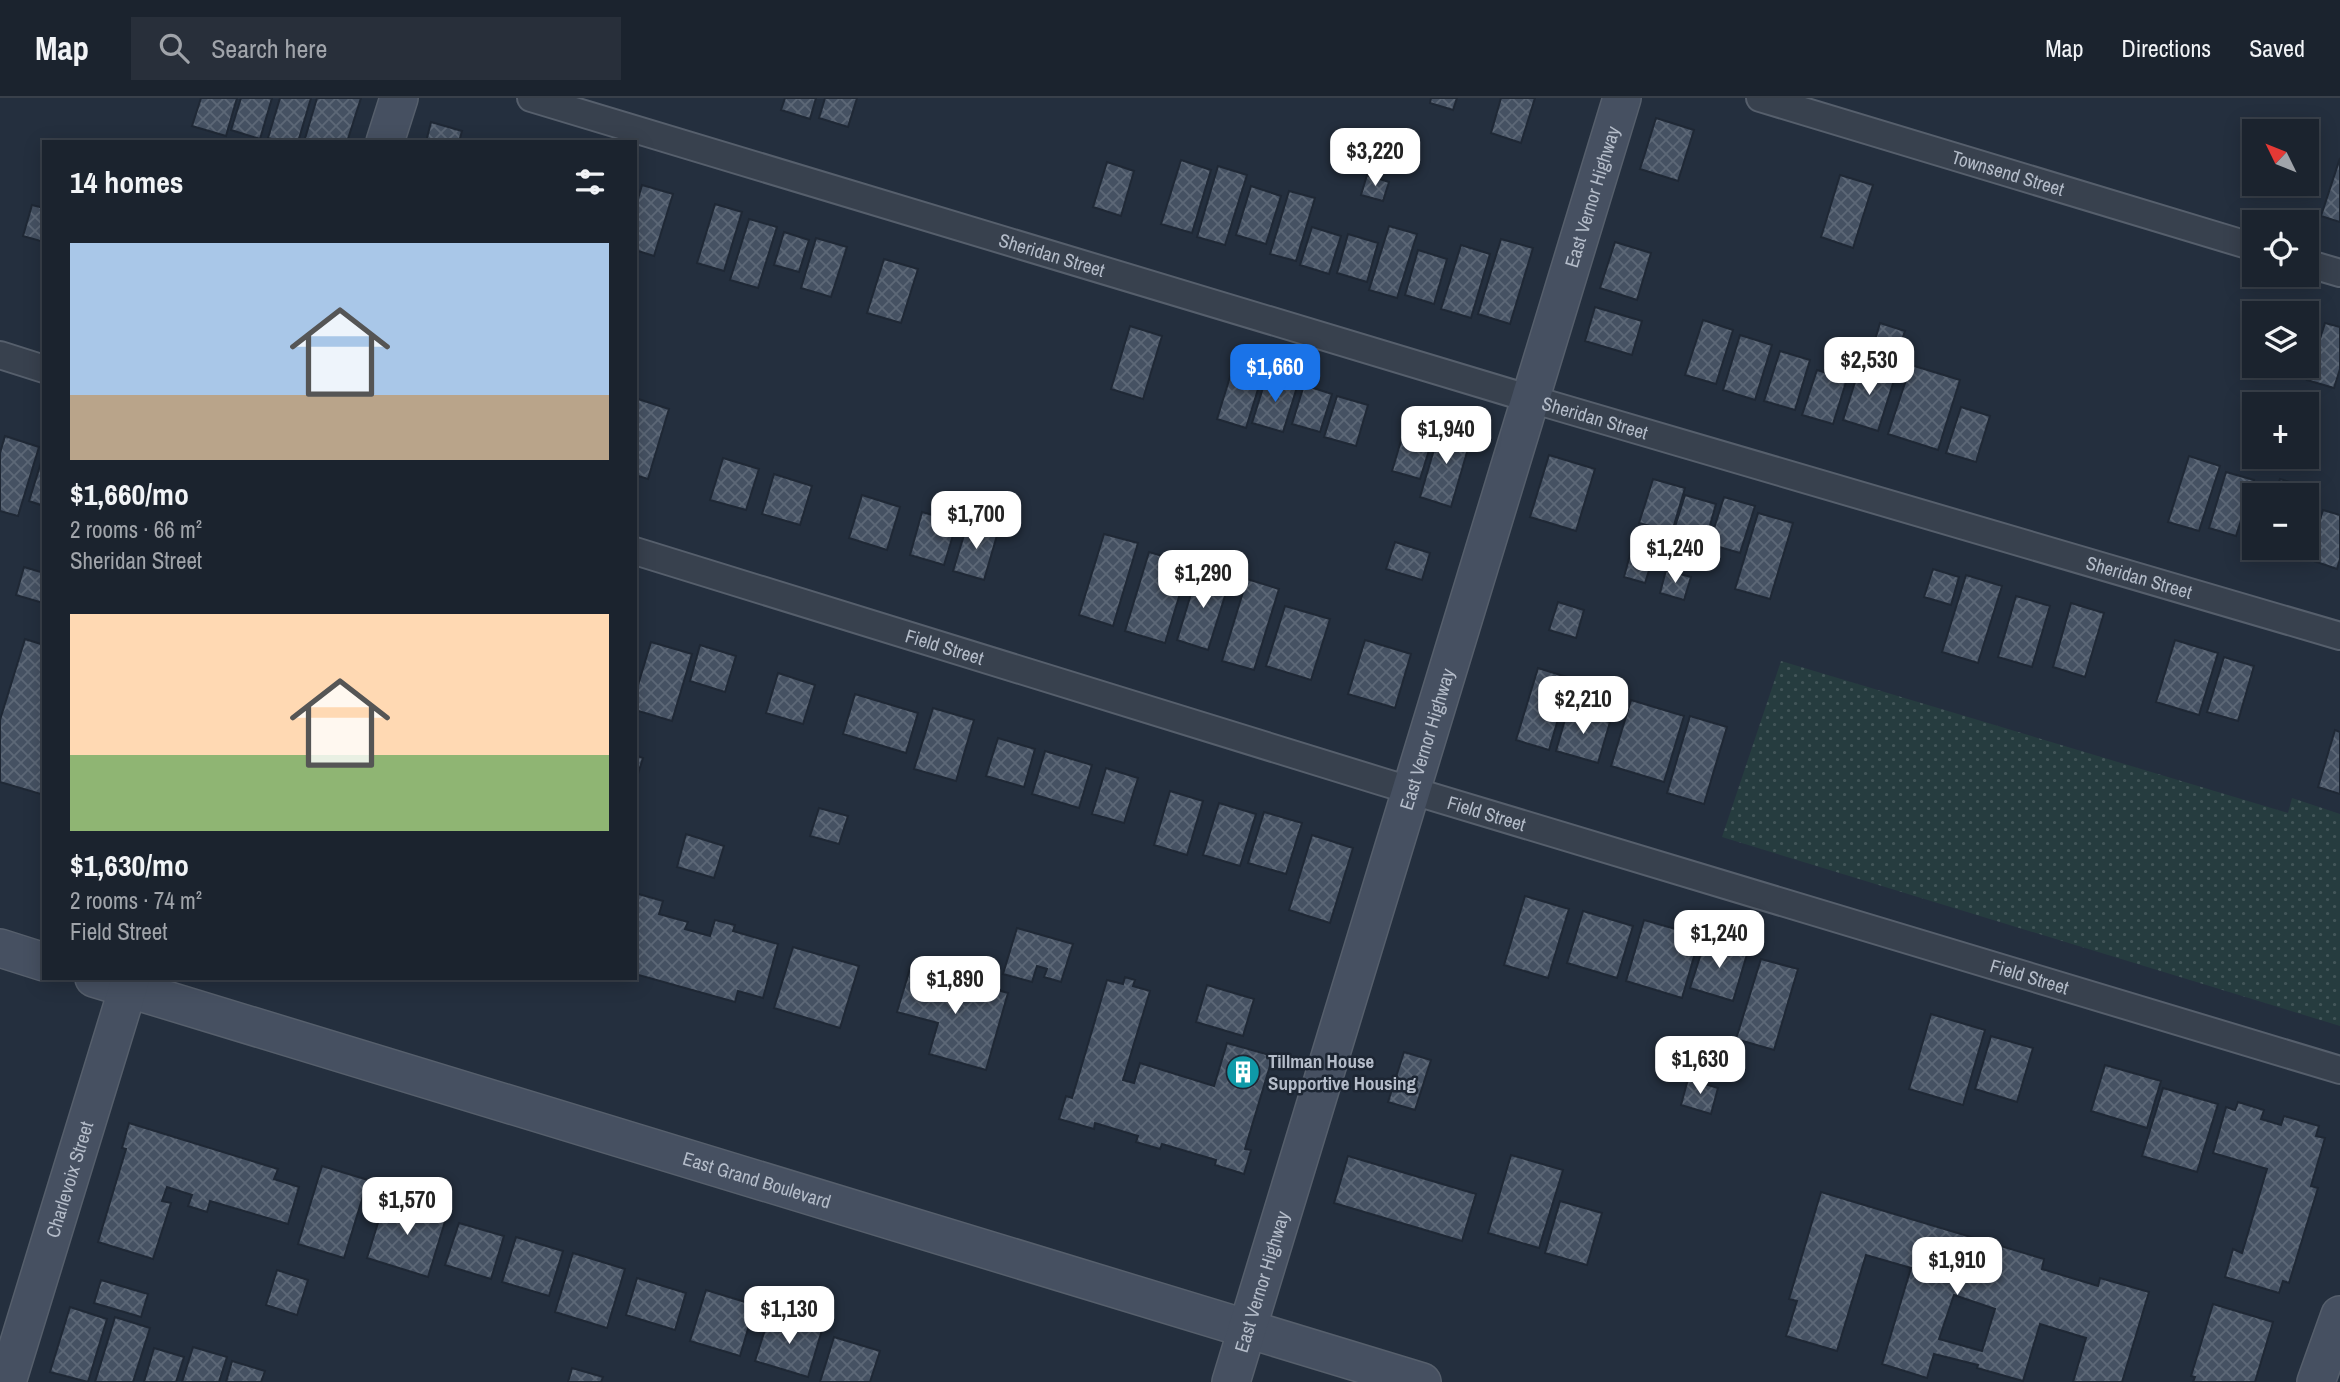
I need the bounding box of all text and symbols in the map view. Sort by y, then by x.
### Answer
search box [131,17,621,80]
text: Map [35,26,89,70]
icon: search [155,29,193,67]
text: Search here [211,31,327,66]
text: Map [2045,32,2083,64]
text: Directions [2121,32,2211,64]
text: Saved [2249,32,2305,64]
north arrow [2242,119,2319,196]
map controls [2242,119,2319,560]
street label: East Vernor Highway [1558,123,1626,271]
pin: $3,220 [1318,129,1432,188]
text: $3,220 [1346,135,1404,166]
street label: Townsend Street [1949,144,2068,202]
text: 14 homes [70,162,184,202]
icon: filters [571,163,609,201]
button: locate [2242,210,2319,287]
street label: Sheridan Street [996,227,1109,283]
icon: home [277,289,403,415]
button: layers [2242,301,2319,378]
pin: $2,530 [1812,338,1926,397]
pin: $1,660 [1218,344,1332,404]
text: $2,530 [1840,344,1898,375]
text: $1,660 [1246,351,1304,382]
street label: Sheridan Street [1539,390,1652,446]
button: + [2242,392,2319,469]
pin: $1,940 [1389,406,1503,466]
text: $1,940 [1417,413,1475,444]
text: $1,660/mo [70,474,189,514]
button: − [2242,483,2319,560]
pin: $1,700 [919,491,1033,551]
text: $1,700 [947,498,1005,529]
text: 2 rooms · 66 m² [70,514,202,545]
pin: $1,240 [1618,526,1732,585]
text: $1,240 [1646,532,1704,563]
text: Sheridan Street [70,545,202,576]
street label: Sheridan Street [2083,549,2196,605]
pin: $1,290 [1146,550,1260,610]
text: $1,290 [1174,557,1232,588]
street label: Field Street [902,622,988,671]
icon: home [277,660,403,786]
street label: East Vernor Highway [1393,665,1461,813]
pin: $2,210 [1526,676,1640,736]
text: $2,210 [1554,683,1612,714]
street label: Field Street [1444,789,1530,837]
text: $1,630/mo [70,845,189,885]
text: 2 rooms · 74 m² [70,885,202,916]
pin: $1,240 [1662,910,1776,970]
text: Field Street [70,916,168,947]
text: $1,240 [1690,917,1748,948]
street label: Field Street [1987,952,2072,1001]
pin: $1,890 [898,956,1012,1016]
text: $1,890 [926,963,984,994]
pin: $1,630 [1643,1037,1757,1096]
text: $1,630 [1671,1043,1729,1074]
place label: Tillman House Supportive Housing [1268,1048,1417,1096]
building icon: Tillman House Supportive Housing [1224,1053,1262,1091]
street label: Charlevoix Street [39,1117,100,1241]
street label: East Grand Boulevard [680,1145,834,1214]
pin: $1,570 [350,1178,464,1237]
text: $1,570 [378,1184,436,1215]
street label: East Vernor Highway [1228,1207,1295,1355]
pin: $1,910 [1900,1238,2014,1297]
text: $1,910 [1928,1244,1986,1275]
pin: $1,130 [732,1286,846,1346]
text: $1,130 [760,1293,818,1324]

